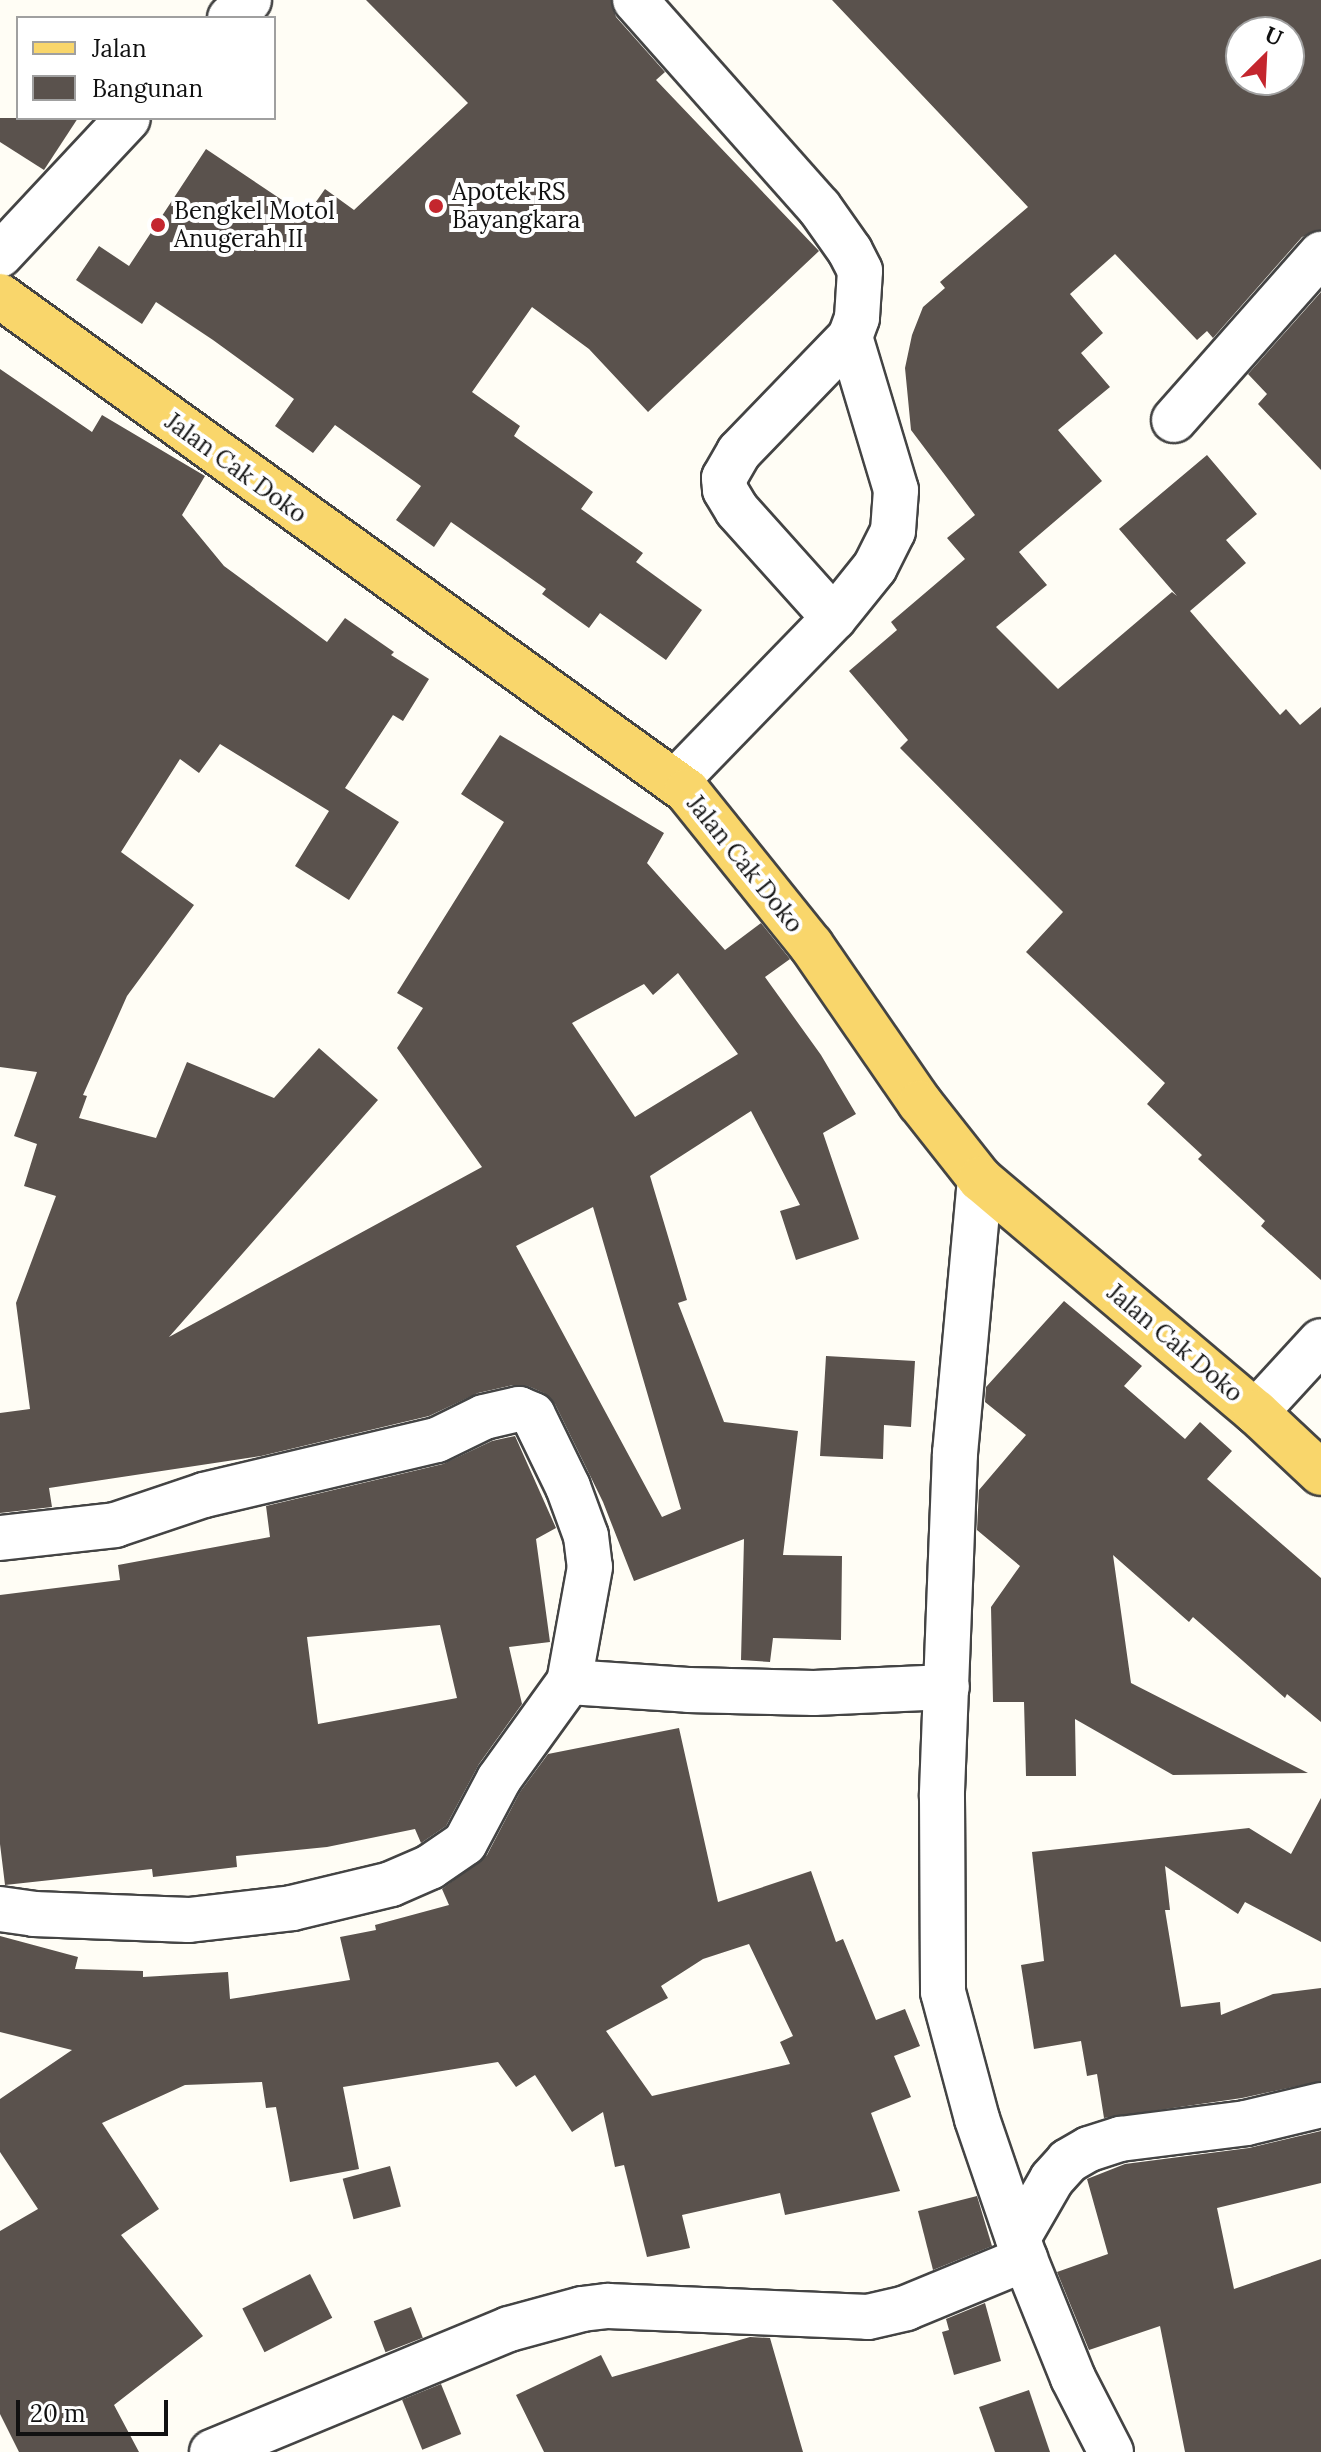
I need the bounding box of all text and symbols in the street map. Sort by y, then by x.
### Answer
legend [16,16,276,120]
north arrow [1225,16,1305,96]
text: U [1261,20,1287,52]
text: Jalan [92,33,146,64]
text: Bangunan [92,73,203,104]
place label: Apotek RS Bayangkara [452,178,580,234]
place label: Bengkel Motol Anugerah II [174,197,335,253]
marker: Apotek RS Bayangkara [427,197,445,215]
marker: Bengkel Motol Anugerah II [149,216,167,234]
street label: Jalan Cak Doko [160,407,312,529]
street label: Jalan Cak Doko [681,790,809,938]
street label: Jalan Cak Doko [1101,1278,1249,1408]
scale bar [20,2384,172,2434]
text: 20 m [30,2398,86,2429]

